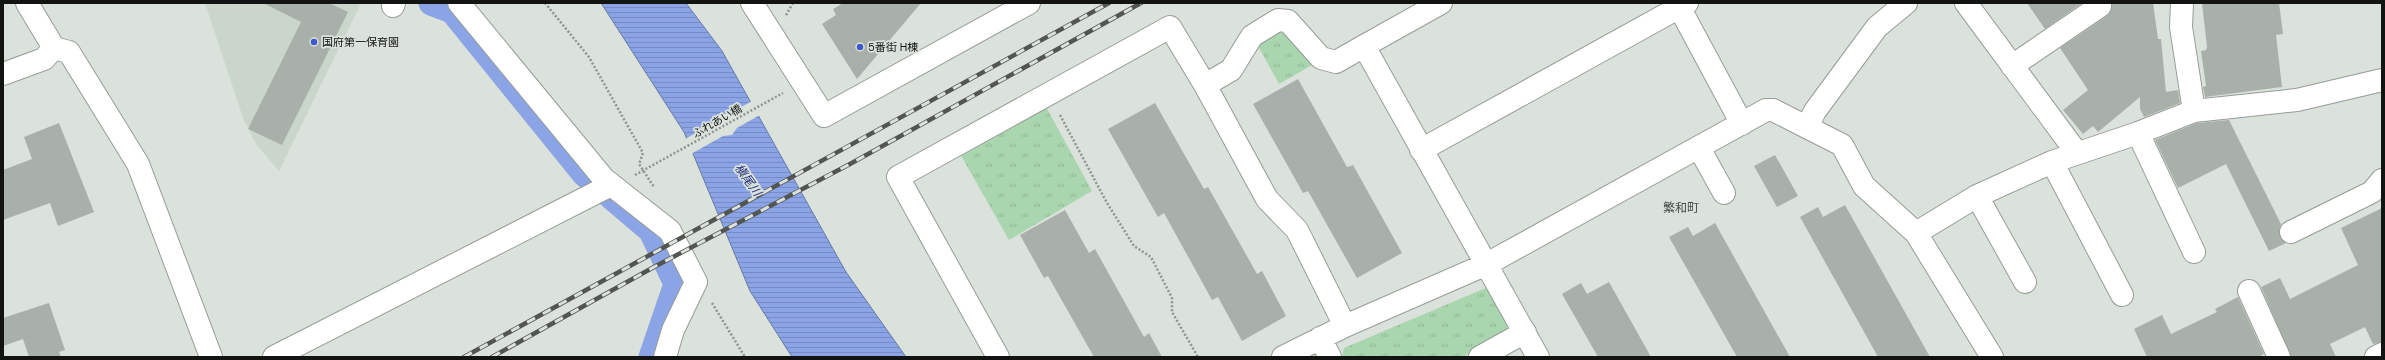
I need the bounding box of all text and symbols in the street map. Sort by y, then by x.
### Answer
place label: 国府第一保育園 [322,35,399,49]
marker: 国府第一保育園 [309,37,319,47]
place label: 5番街 H棟 [868,40,918,54]
marker: 5番街 H棟 [855,42,865,52]
street label: ふれあい橋 [690,101,744,141]
water label: 槇尾川 [731,161,766,201]
district label: 繁和町 [1663,200,1699,216]

